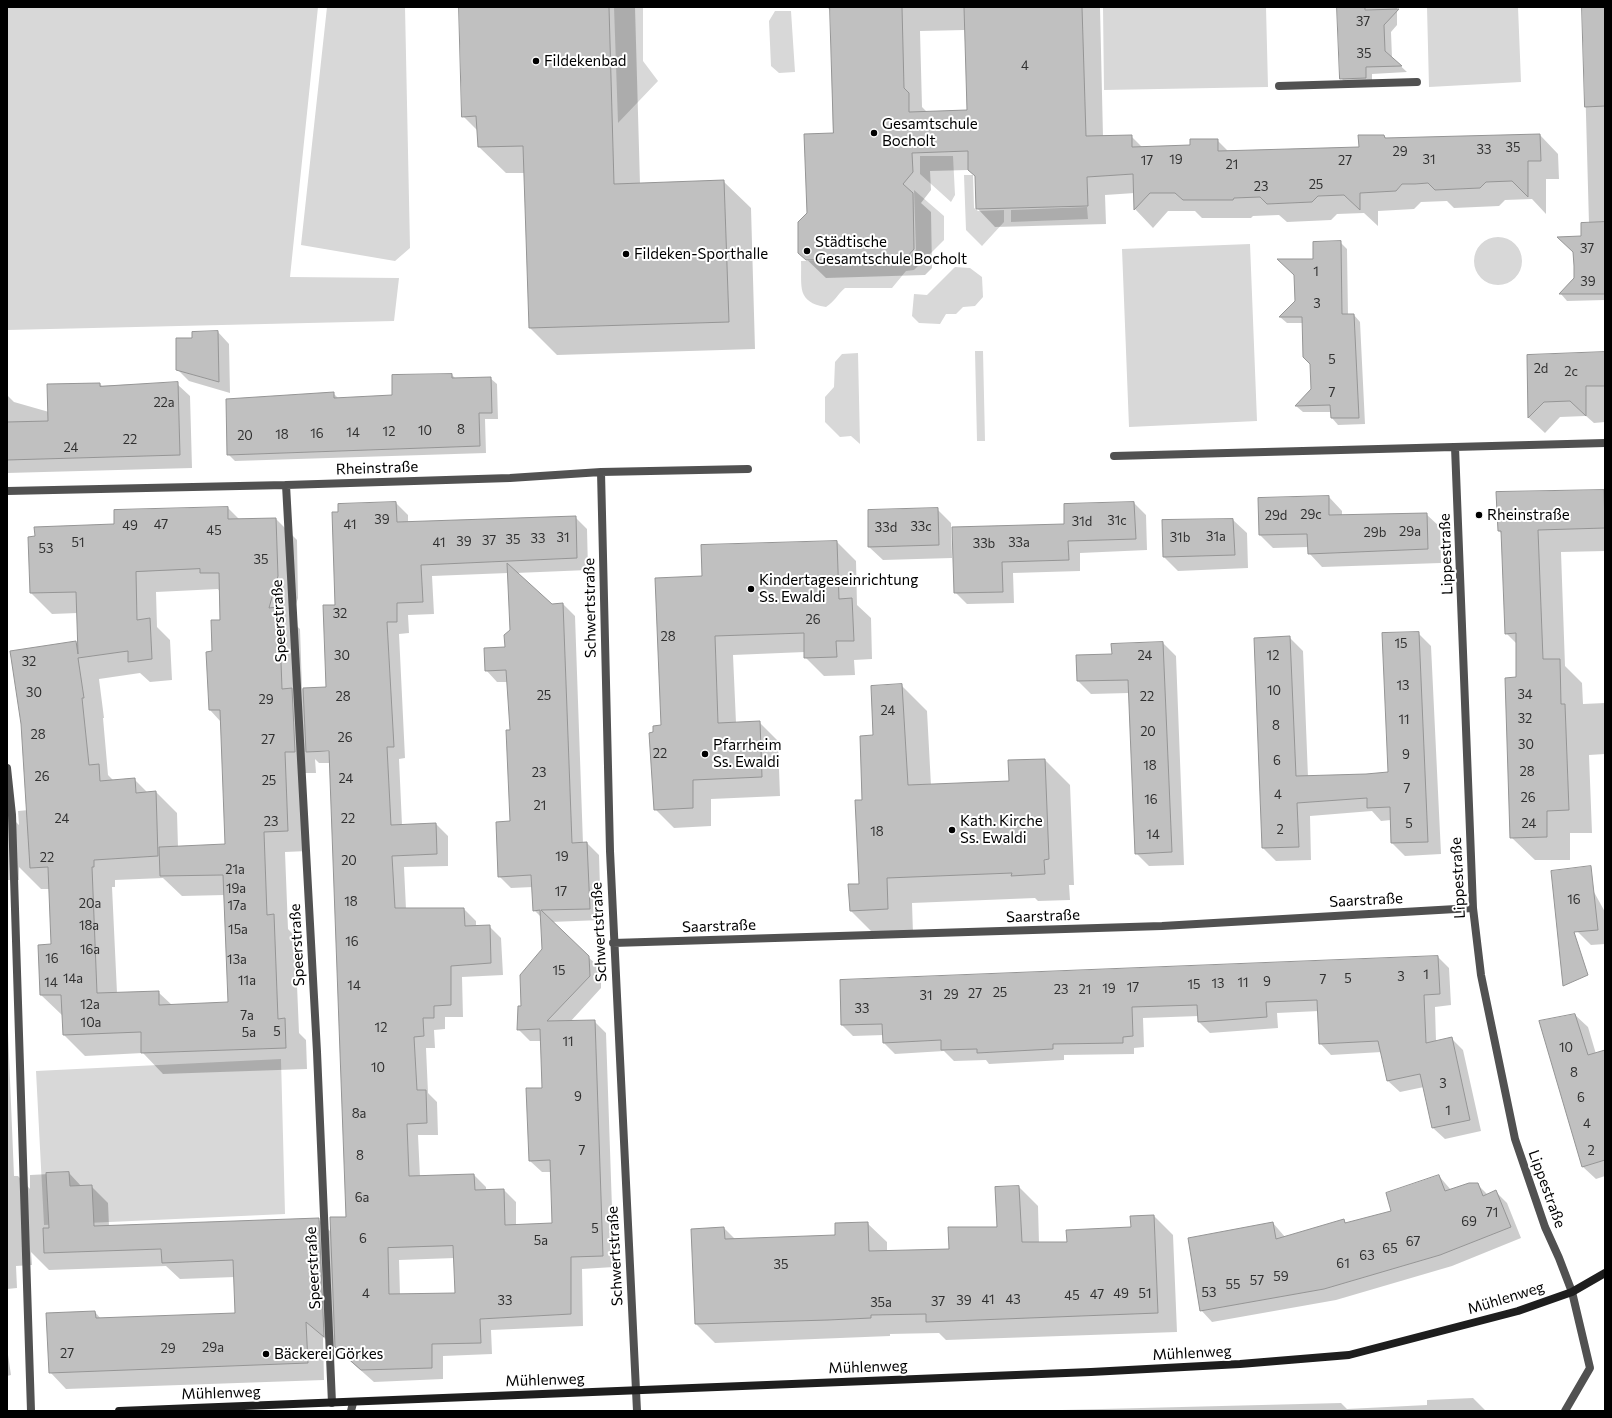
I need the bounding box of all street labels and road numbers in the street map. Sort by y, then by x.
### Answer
street label: Rheinstraße [335,458,419,478]
street label: Lippestraße [1436,513,1456,595]
street label: Schwertstraße [580,558,600,658]
street label: Speerstraße [268,579,290,663]
street label: Lippestraße [1447,837,1469,919]
street label: Schwertstraße [587,882,611,982]
street label: Saarstraße [1329,889,1403,911]
street label: Speerstraße [286,903,308,987]
street label: Saarstraße [1006,906,1080,926]
street label: Saarstraße [682,916,756,936]
street label: Lippestraße [1525,1148,1569,1230]
street label: Schwertstraße [603,1206,627,1306]
street label: Speerstraße [302,1226,324,1310]
street label: Mühlenweg [1465,1278,1547,1318]
street label: Mühlenweg [1152,1342,1232,1364]
street label: Mühlenweg [828,1357,908,1377]
street label: Mühlenweg [505,1370,585,1390]
street label: Mühlenweg [181,1383,261,1403]

